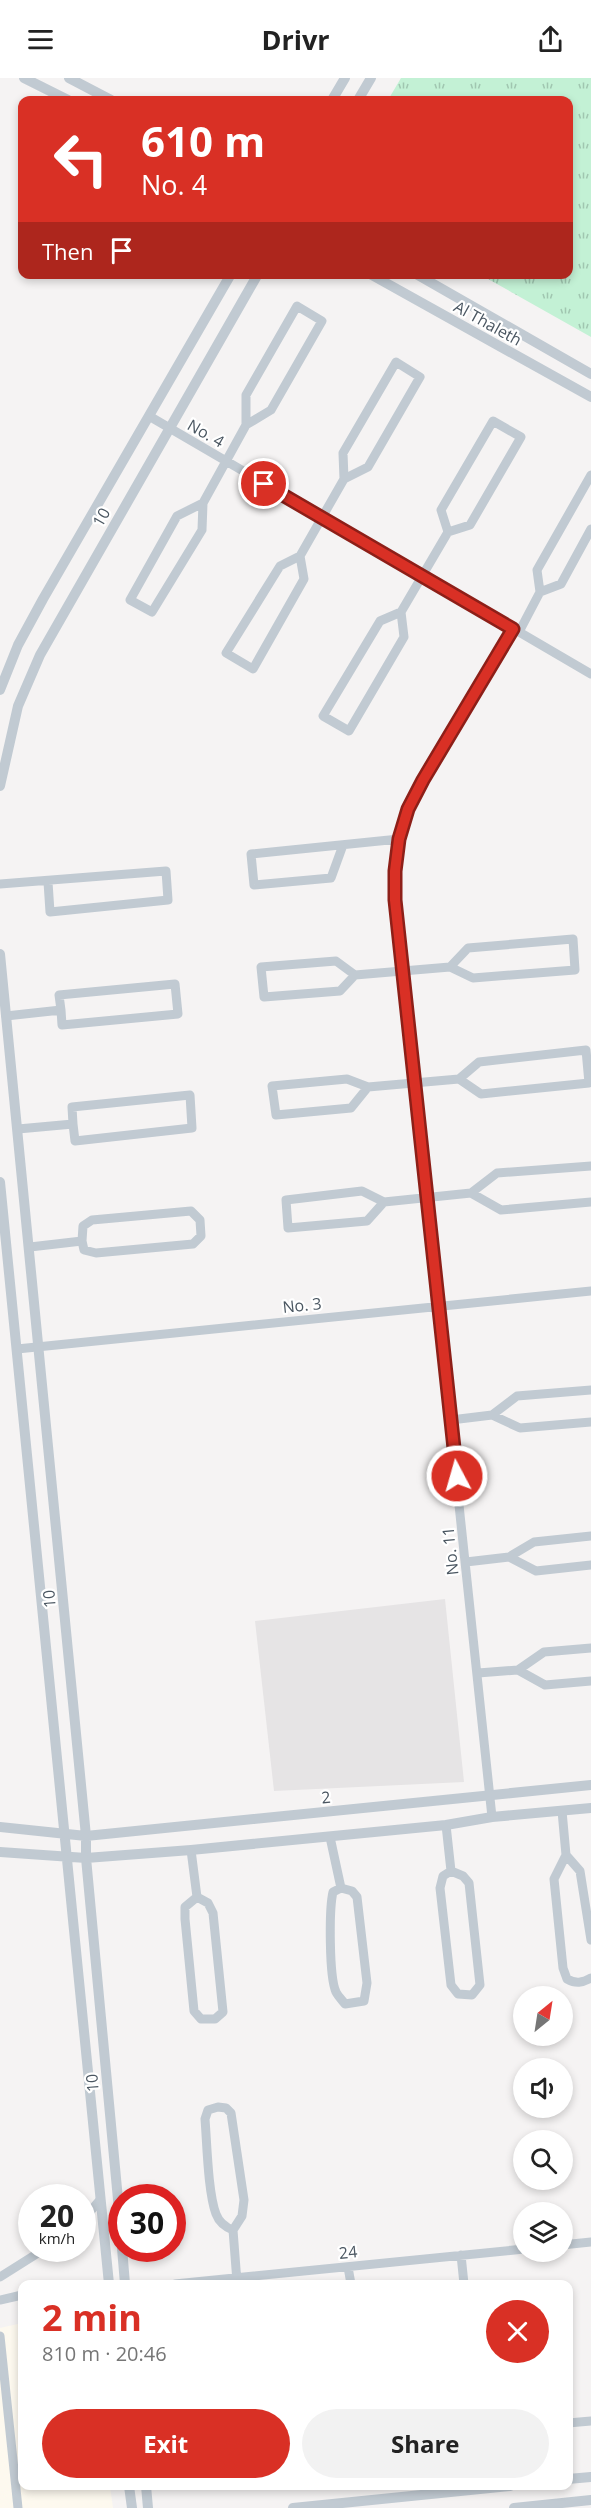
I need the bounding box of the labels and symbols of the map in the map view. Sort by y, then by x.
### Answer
street label: Al Thaleth [450,295,526,351]
street label: No. 4 [184,414,228,452]
pin [238,458,289,509]
street label: 10 [87,504,115,530]
street label: No. 3 [281,1292,323,1318]
position arrow [425,1444,489,1508]
street label: No. 11 [437,1526,463,1576]
street label: 10 [37,1589,61,1609]
street label: 2 [320,1786,332,1808]
north arrow [513,1986,573,2046]
street label: 10 [80,2073,104,2093]
speed limit sign: 30 [108,2184,186,2262]
street label: 24 [338,2240,358,2264]

